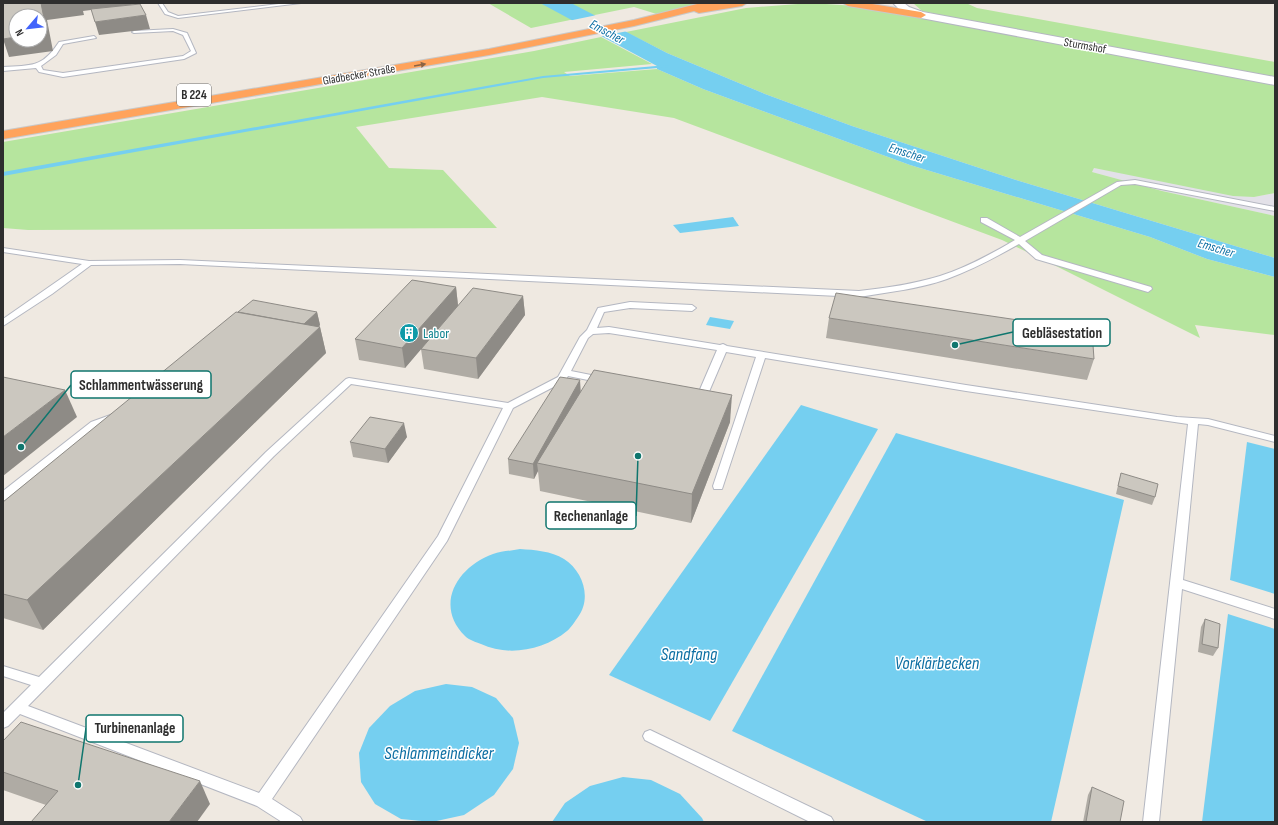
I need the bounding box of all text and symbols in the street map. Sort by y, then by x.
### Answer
north arrow [8,8,48,48]
water label: Emscher [587,16,628,48]
text: N [12,27,27,38]
street label: Sturmshof [1063,35,1108,57]
street label: Gladbecker Straße [321,61,397,89]
one-way arrow [414,61,426,67]
road number: B 224 [177,84,211,106]
water label: Emscher [887,140,928,167]
water label: Emscher [1196,235,1237,261]
callout: Gebläsestation [1013,319,1110,346]
building icon: Labor [398,322,420,344]
text: Gebläsestation [1022,324,1102,343]
place label: Labor [423,325,449,342]
callout: Schlammentwässerung [71,371,211,398]
text: Schlammentwässerung [79,376,204,395]
callout: Rechenanlage [546,502,636,529]
text: Rechenanlage [554,507,628,526]
water label: Sandfang [661,644,718,665]
water label: Vorklärbecken [895,653,980,674]
callout: Turbinenanlage [86,715,183,742]
text: Turbinenanlage [95,719,175,738]
water label: Schlammeindicker [384,743,495,764]

